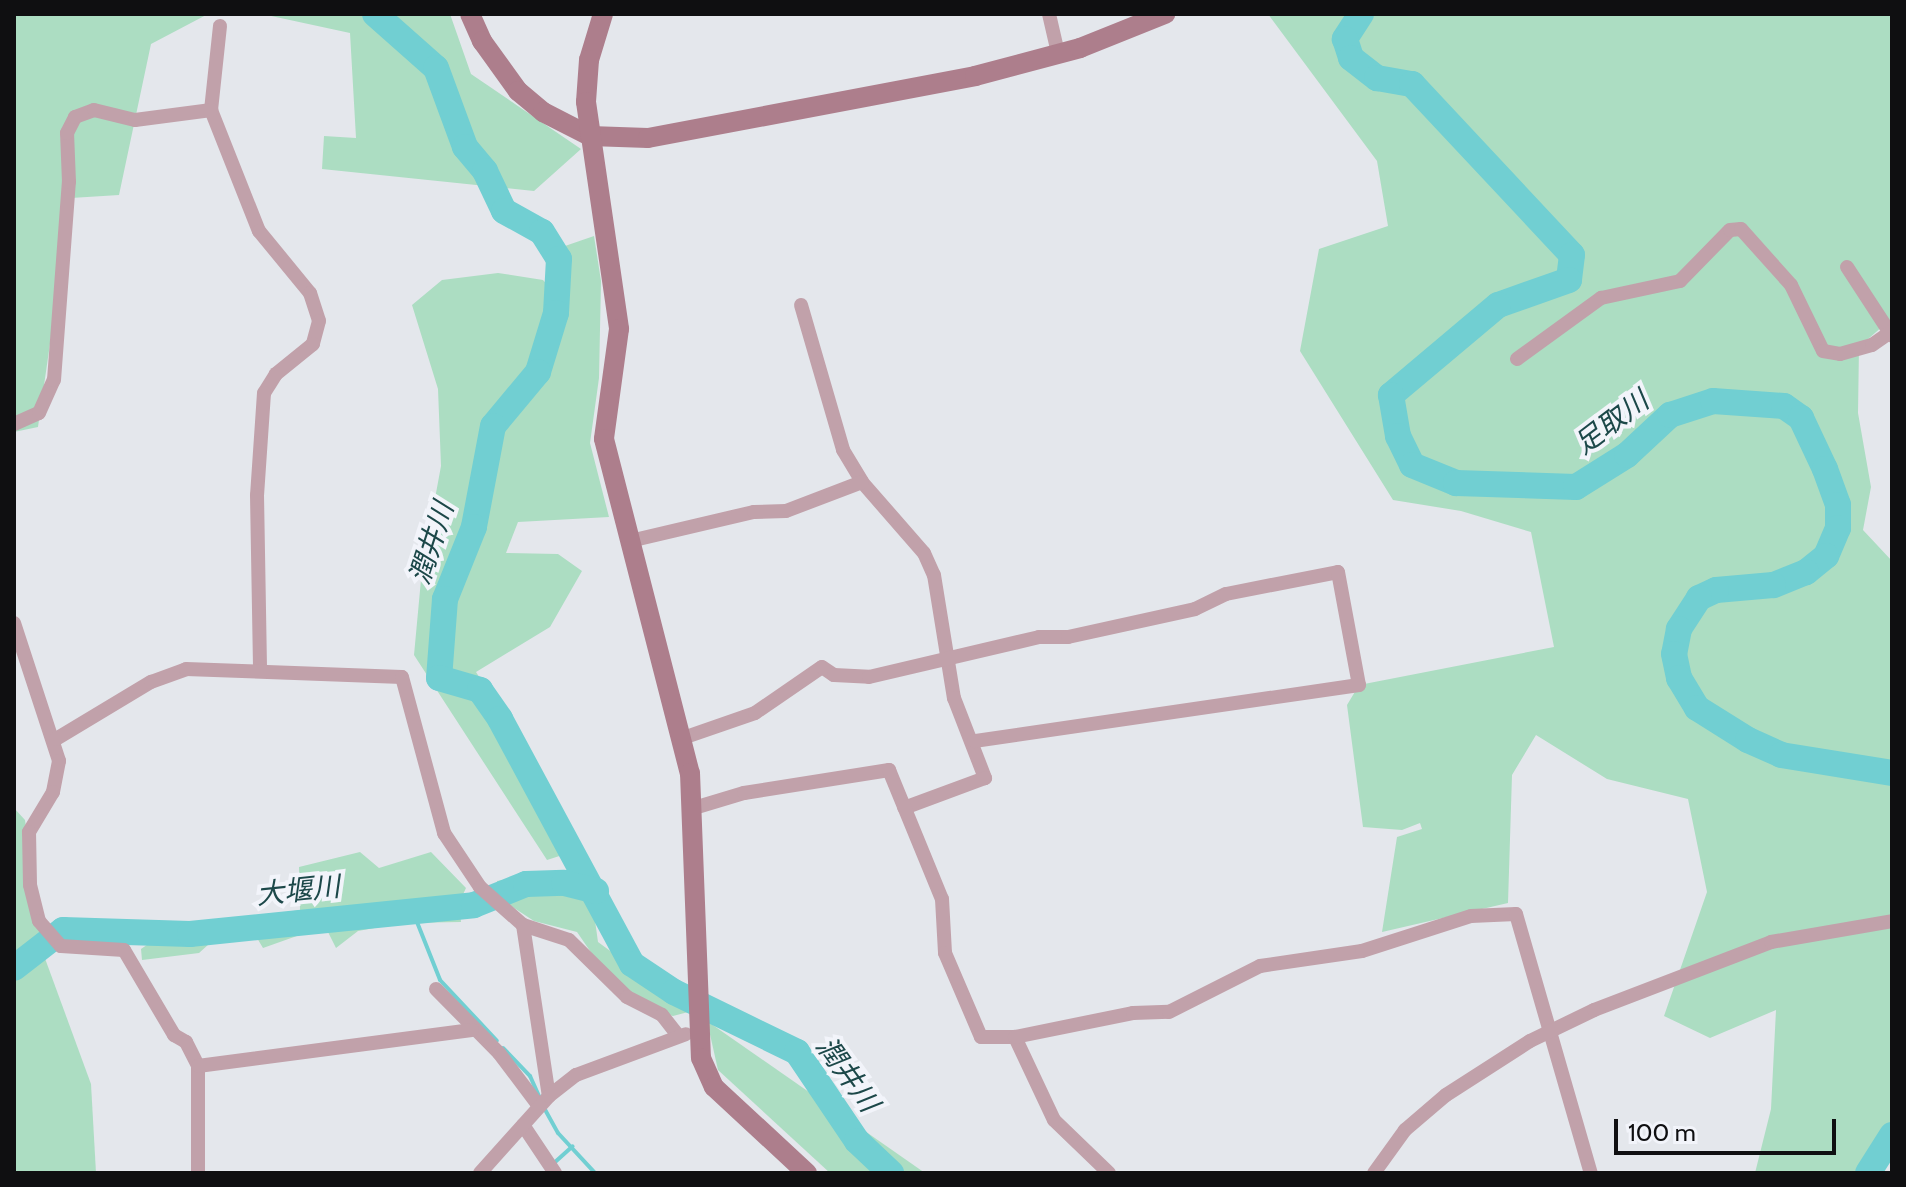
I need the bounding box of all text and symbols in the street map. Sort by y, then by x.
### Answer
water label: 足取川 [1567,383,1655,461]
water label: 潤井川 [402,498,460,588]
water label: 大堰川 [254,869,342,911]
water label: 潤井川 [810,1030,886,1118]
scale bar [1618,1103,1840,1153]
text: 100 m [1628,1118,1696,1147]

